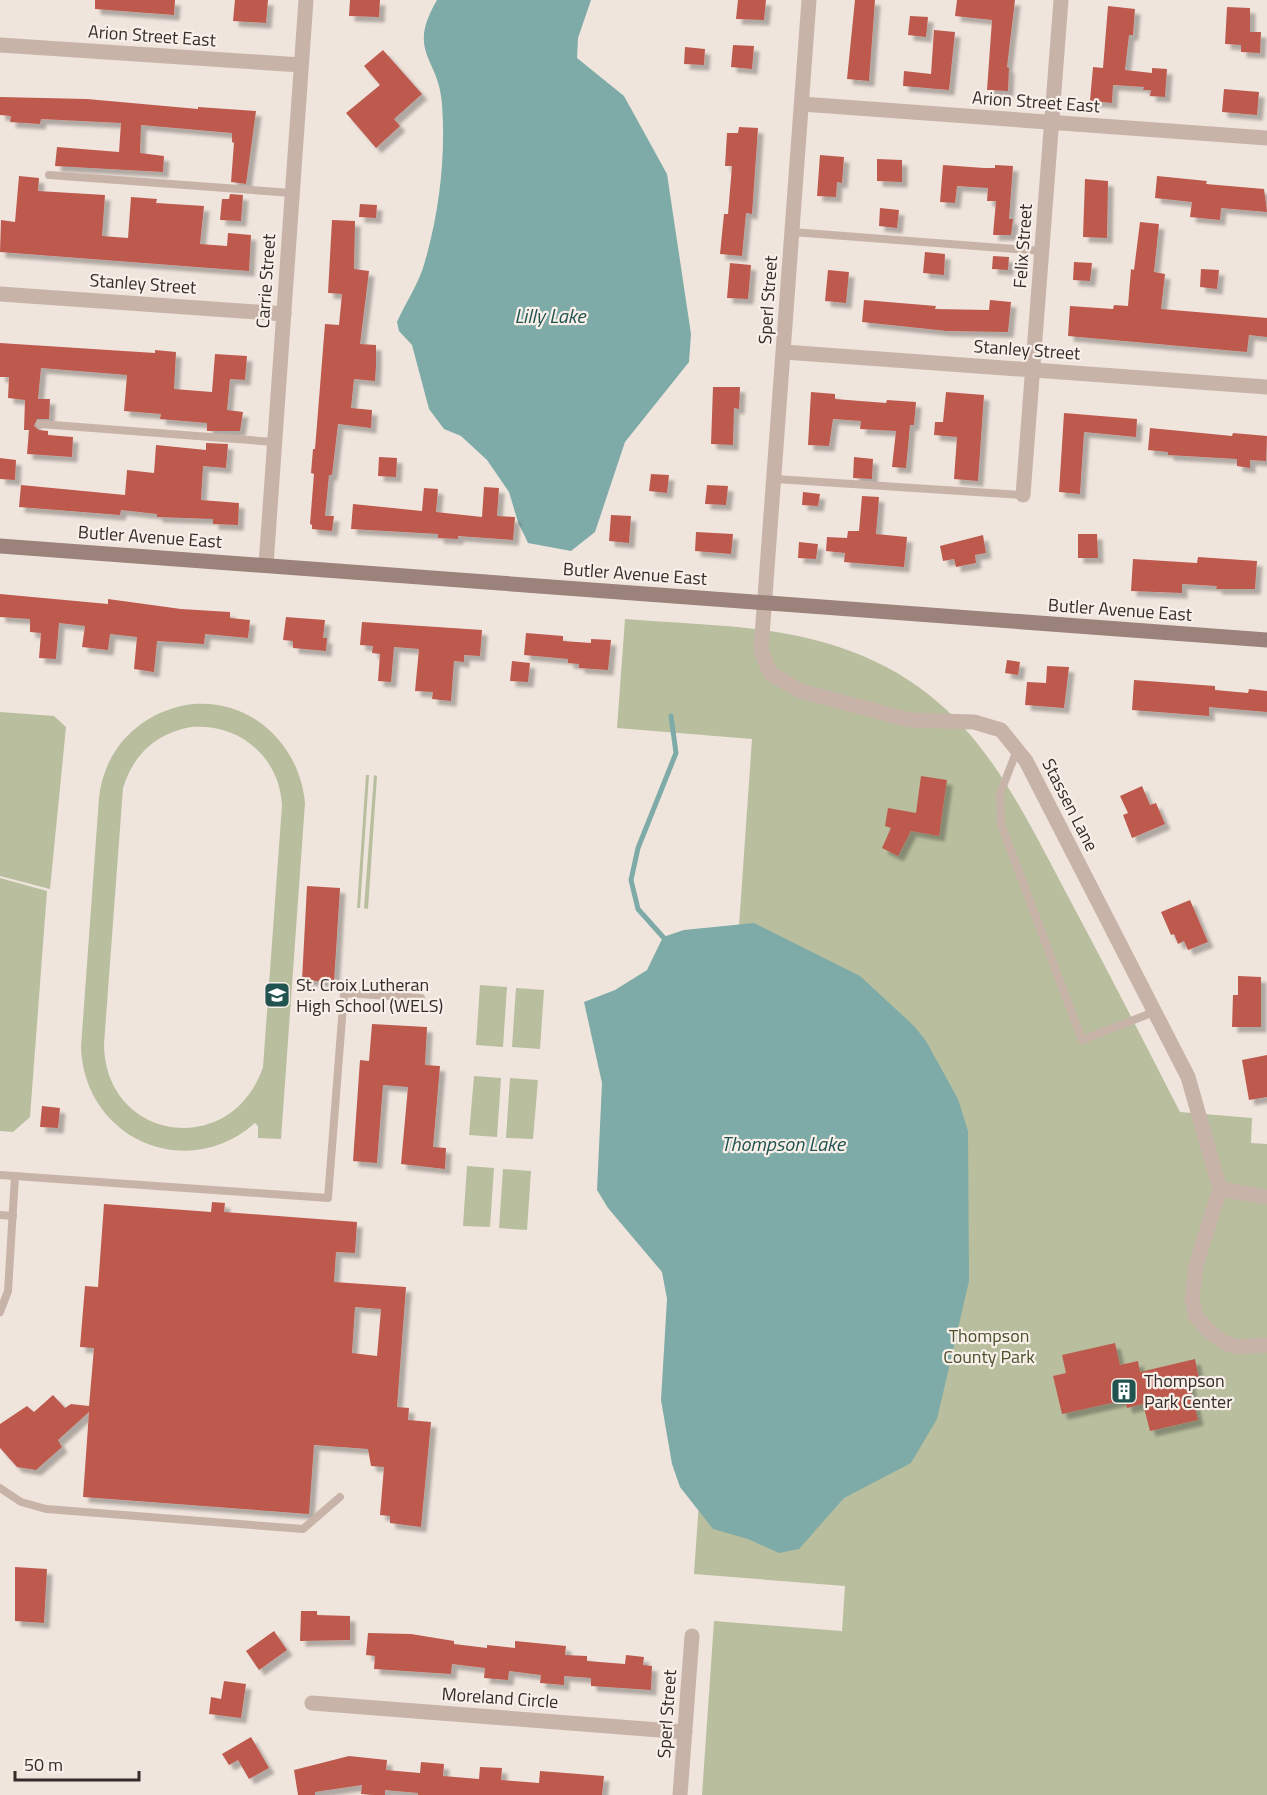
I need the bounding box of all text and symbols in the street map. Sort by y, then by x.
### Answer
street label: Arion Street East [87,18,218,53]
street label: Arion Street East [971,84,1102,119]
street label: Felix Street [1006,202,1039,289]
street label: Carrie Street [249,232,282,329]
street label: Sperl Street [751,254,784,345]
street label: Stanley Street [89,266,198,301]
water label: Lilly Lake [514,300,587,331]
street label: Stanley Street [973,332,1082,367]
street label: Butler Avenue East [77,518,224,555]
street label: Butler Avenue East [562,555,709,592]
street label: Butler Avenue East [1047,591,1194,628]
street label: Stassen Lane [1036,754,1105,856]
place label: St. Croix Lutheran High School (WELS) [296,971,443,1019]
school or university icon: St. Croix Lutheran High School (WELS) [262,980,292,1010]
water label: Thompson Lake [721,1128,847,1159]
park label: Thompson County Park [943,1322,1035,1370]
place label: Thompson Park Center [1144,1367,1232,1415]
building icon: Thompson Park Center [1109,1376,1139,1406]
street label: Sperl Street [650,1668,683,1759]
street label: Moreland Circle [441,1680,559,1715]
scale bar [15,1744,140,1782]
text: 50 m [24,1751,63,1778]

